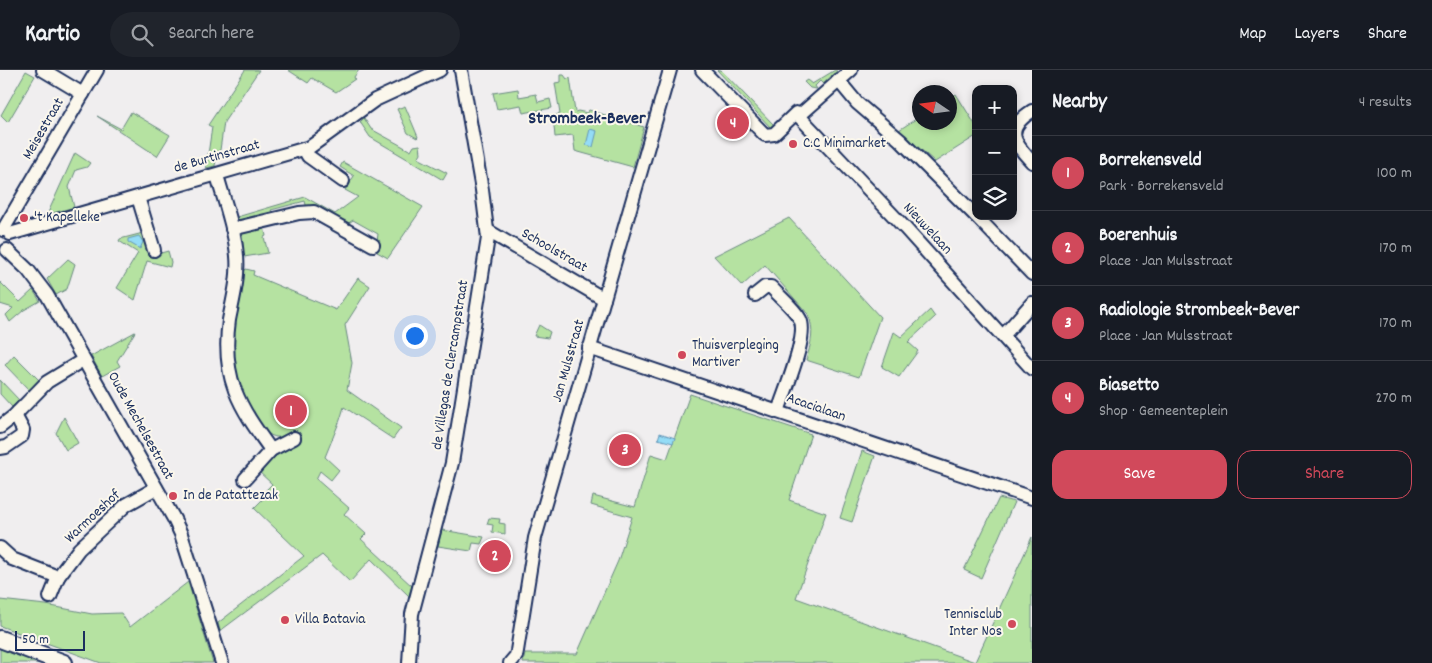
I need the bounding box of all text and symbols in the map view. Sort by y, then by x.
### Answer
search box [110,12,460,57]
text: Kartio [25,18,80,52]
icon: search [128,21,156,49]
text: Search here [168,21,254,48]
text: Map [1239,22,1266,47]
text: Layers [1294,22,1340,47]
text: Share [1368,22,1407,47]
north arrow [912,85,957,130]
map controls [972,85,1017,220]
button: + [972,85,1017,130]
text: Nearby [1052,88,1107,118]
text: 4 results [1359,91,1412,114]
street label: Meisestraat [17,94,71,164]
pin: 4 [717,104,749,142]
district label: Strombeek-Bever [528,107,646,132]
button: − [972,130,1017,175]
place label: C.C Minimarket [803,133,887,155]
street label: de Burtinstraat [171,134,263,180]
marker: C.C Minimarket [787,138,799,150]
text: Borrekensveld [1099,148,1202,175]
text: 1 [1066,162,1070,185]
text: 100 m [1376,162,1412,185]
button: layers [972,175,1017,220]
text: Park · Borrekensveld [1099,175,1224,198]
street label: Nieuwelaan [897,198,957,260]
place label: 't Kapelleke [34,207,100,229]
marker: 't Kapelleke [18,212,30,224]
street label: Schoolstraat [517,223,592,279]
text: Boerenhuis [1099,223,1177,250]
text: 2 [1065,237,1072,260]
text: 170 m [1379,237,1412,260]
text: Place · Jan Mulsstraat [1099,250,1233,273]
street label: de Villegas de Clercampstraat [427,278,475,451]
text: Radiologie Strombeek-Bever [1099,298,1299,325]
text: 3 [1064,312,1072,335]
text: 170 m [1379,312,1412,335]
street label: Jan Mulsstraat [547,317,591,405]
your location [402,323,428,349]
text: Place · Jan Mulsstraat [1099,325,1233,348]
place label: Thuisverpleging Martiver [692,335,779,374]
marker: Thuisverpleging Martiver [676,349,688,361]
street label: Oude Mechelsestraat [101,368,179,484]
text: Biasetto [1099,373,1159,400]
text: 4 [1065,387,1071,410]
text: 270 m [1376,387,1412,410]
street label: Acacialaan [783,388,849,428]
pin: 1 [275,392,307,430]
text: Shop · Gemeenteplein [1099,400,1228,423]
pin: 3 [609,431,641,469]
button: Save [1052,450,1227,499]
button: Share [1237,450,1412,499]
street label: Warmoeshof [60,485,127,549]
place label: In de Patattezak [183,485,278,507]
marker: In de Patattezak [167,490,179,502]
pin: 2 [479,537,511,575]
place label: Tennisclub Inter Nos [944,604,1002,643]
place label: Villa Batavia [295,609,366,631]
marker: Villa Batavia [279,614,291,626]
marker: Tennisclub Inter Nos [1006,618,1018,630]
scale bar [15,628,85,651]
text: 50 m [22,630,49,650]

